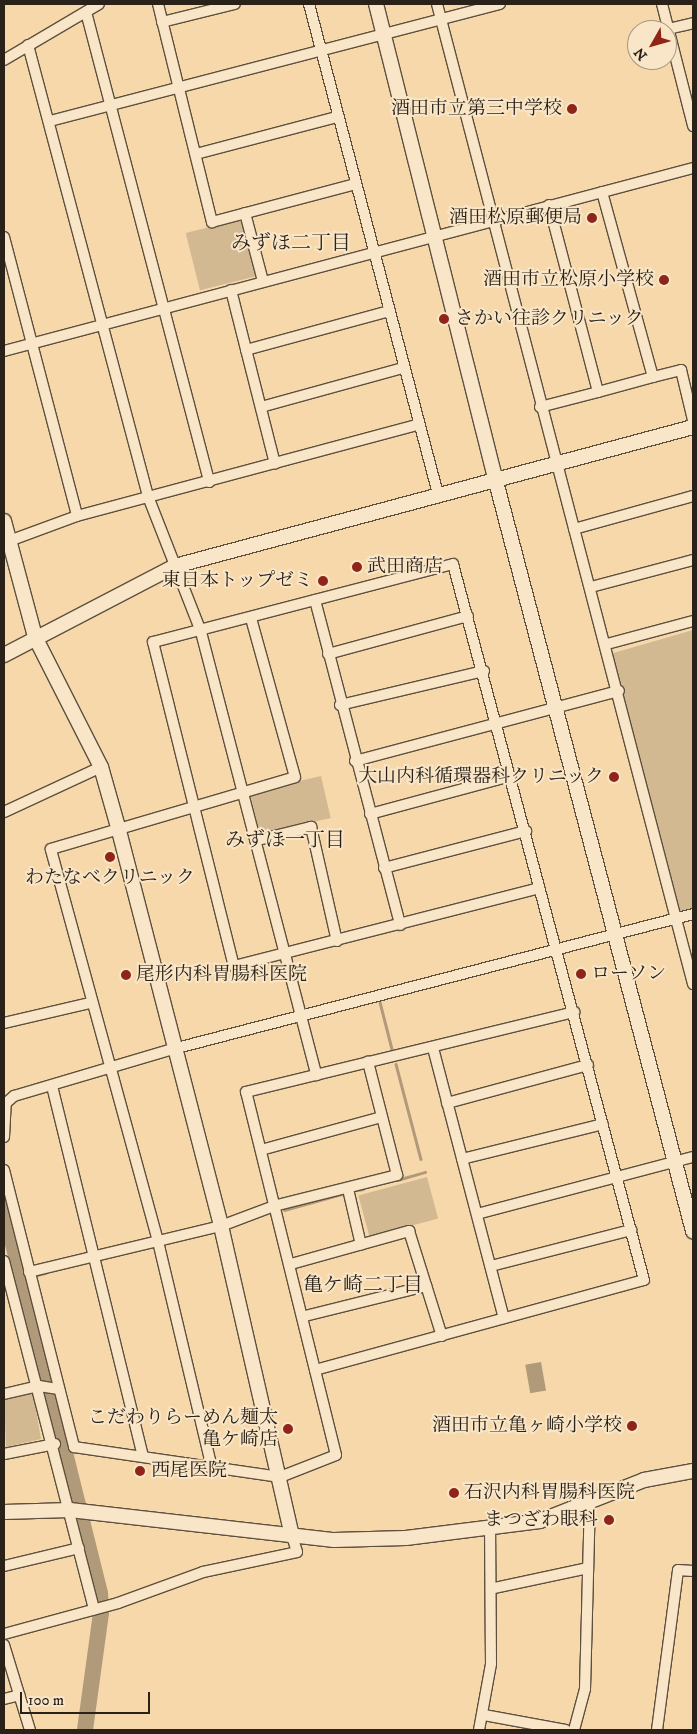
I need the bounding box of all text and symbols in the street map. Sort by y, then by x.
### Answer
north arrow [627,20,677,70]
text: N [630,44,652,64]
place label: 酒田市立第三中学校 [391,98,562,120]
marker: 酒田市立第三中学校 [566,103,578,115]
place label: 酒田松原郵便局 [449,207,582,229]
marker: 酒田松原郵便局 [586,212,598,224]
district label: みずほ二丁目 [231,231,351,255]
place label: 酒田市立松原小学校 [483,269,654,291]
marker: 酒田市立松原小学校 [658,274,670,286]
place label: さかい往診クリニック [455,308,645,330]
marker: さかい往診クリニック [437,312,451,326]
place label: 武田商店 [367,556,443,578]
marker: 武田商店 [351,561,363,573]
place label: 東日本トップゼミ [161,570,313,592]
marker: 東日本トップゼミ [317,575,329,587]
place label: 大山内科循環器科クリニック [357,766,604,788]
marker: 大山内科循環器科クリニック [608,771,620,783]
district label: みずほ一丁目 [225,828,345,852]
marker: わたなべクリニック [103,850,117,864]
place label: わたなべクリニック [25,867,195,889]
place label: ローソン [591,963,667,985]
place label: 尾形内科胃腸科医院 [136,964,307,986]
marker: ローソン [575,968,587,980]
marker: 尾形内科胃腸科医院 [120,969,132,981]
district label: 亀ケ崎二丁目 [303,1273,423,1297]
place label: こだわりらーめん麺太 亀ケ崎店 [88,1407,278,1451]
place label: 酒田市立亀ヶ崎小学校 [432,1415,622,1437]
marker: 酒田市立亀ヶ崎小学校 [626,1420,638,1432]
marker: こだわりらーめん麺太 亀ケ崎店 [282,1423,294,1435]
place label: 西尾医院 [151,1460,227,1482]
marker: 西尾医院 [133,1464,147,1478]
place label: 石沢内科胃腸科医院 [464,1482,635,1504]
marker: 石沢内科胃腸科医院 [448,1487,460,1499]
place label: まつざわ眼科 [484,1509,598,1531]
marker: まつざわ眼科 [602,1513,616,1527]
scale bar [22,1682,152,1714]
text: 100 m [28,1691,64,1710]

